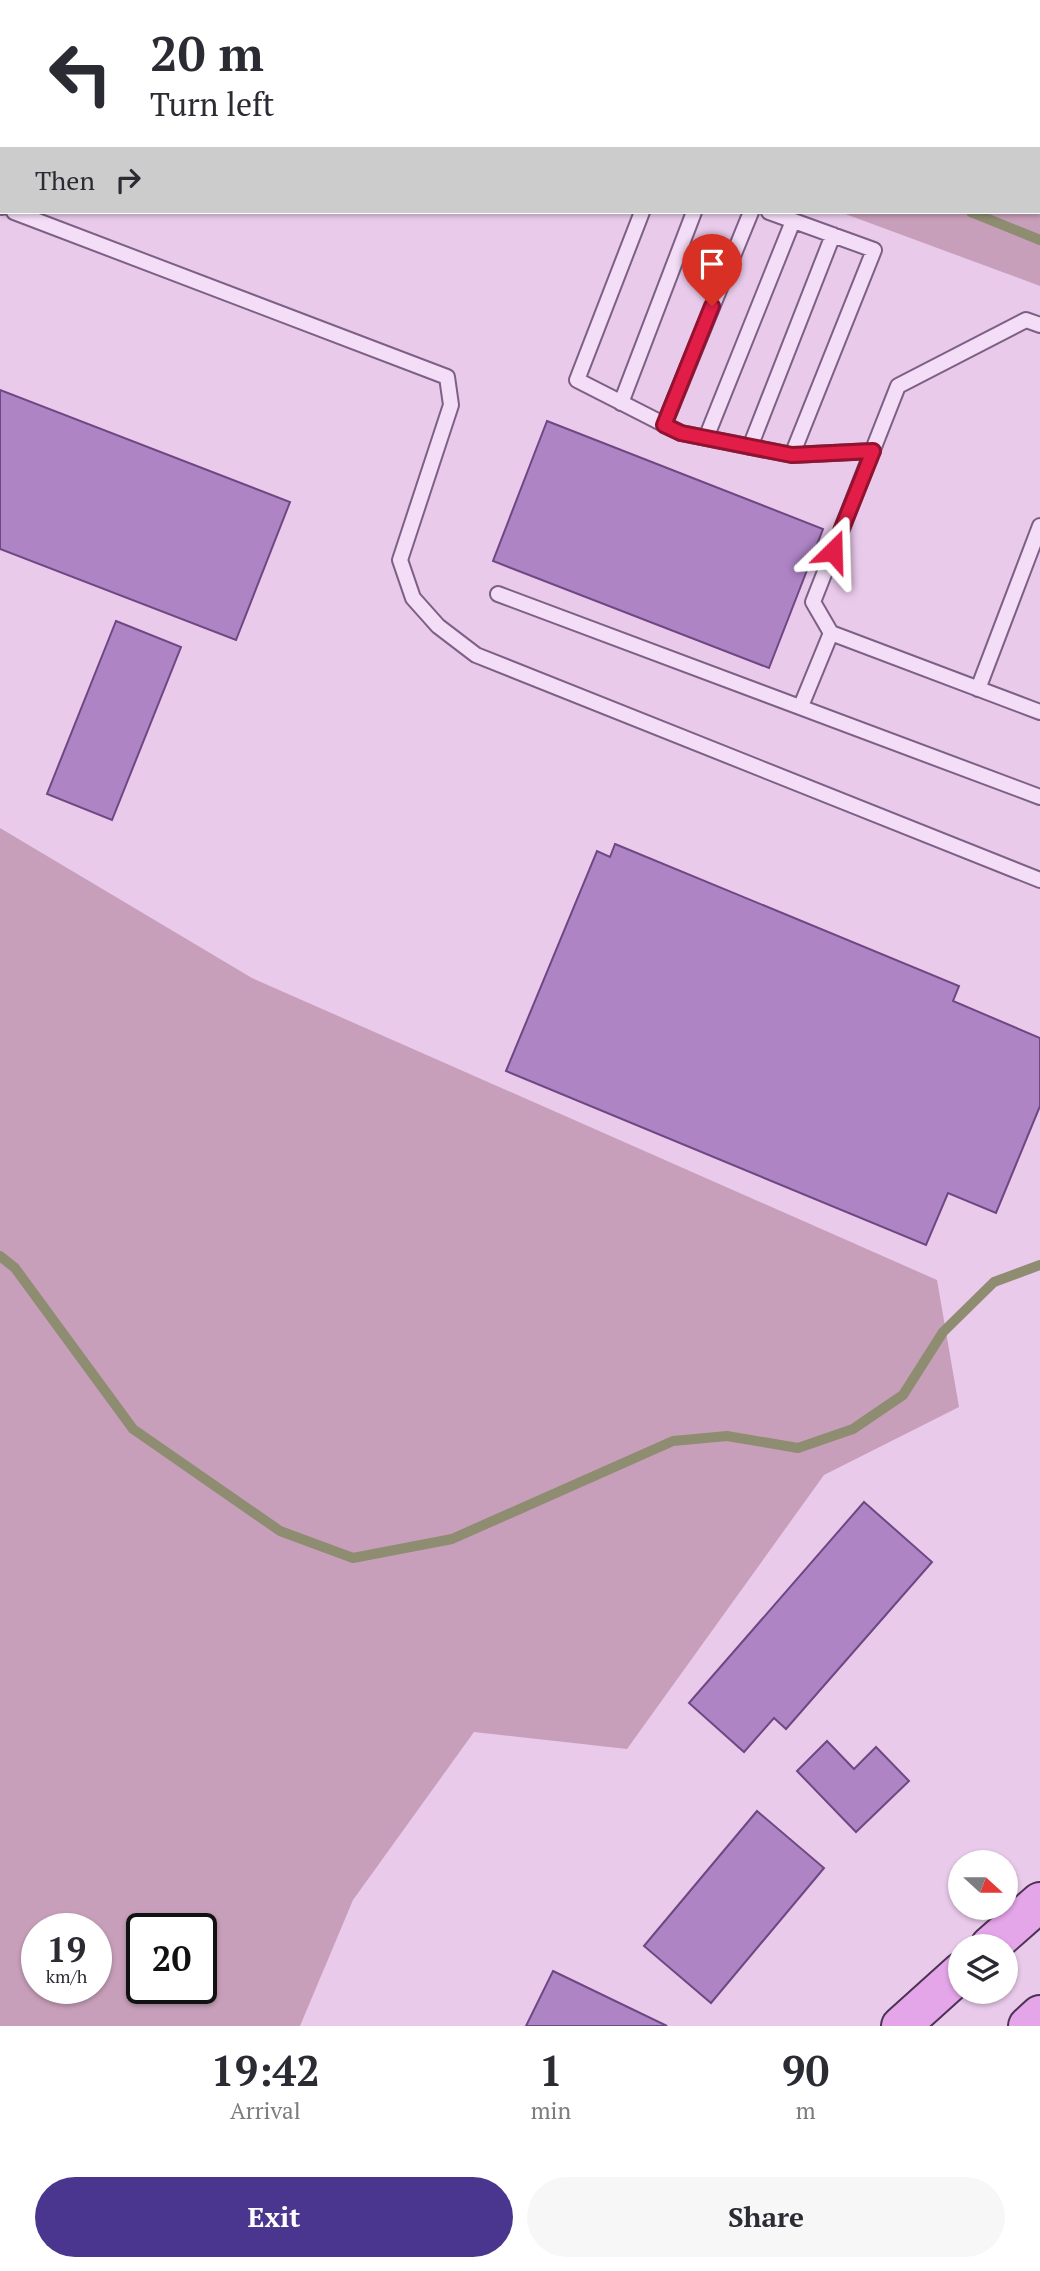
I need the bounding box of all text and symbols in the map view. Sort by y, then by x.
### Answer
text: 20 m [150,20,264,85]
icon: left [35,28,126,119]
text: Turn left [150,83,274,125]
icon: right [109,161,147,199]
text: Then [35,163,95,197]
pin [682,234,742,306]
icon: arrive [693,245,731,283]
position arrow [796,514,870,588]
north arrow [948,1850,1018,1920]
map controls [948,1850,1018,2004]
speed limit sign: 20 [126,1913,217,2004]
text: 19 [47,1926,86,1972]
button: layers [948,1934,1018,2004]
text: km/h [46,1964,87,1988]
text: 19:42 [211,2042,320,2098]
text: 1 [539,2042,563,2098]
text: 90 [782,2042,829,2098]
text: Arrival [230,2095,301,2126]
text: min [531,2095,571,2126]
text: m [796,2095,815,2126]
button: Exit [35,2177,513,2257]
button: Share [527,2177,1005,2257]

